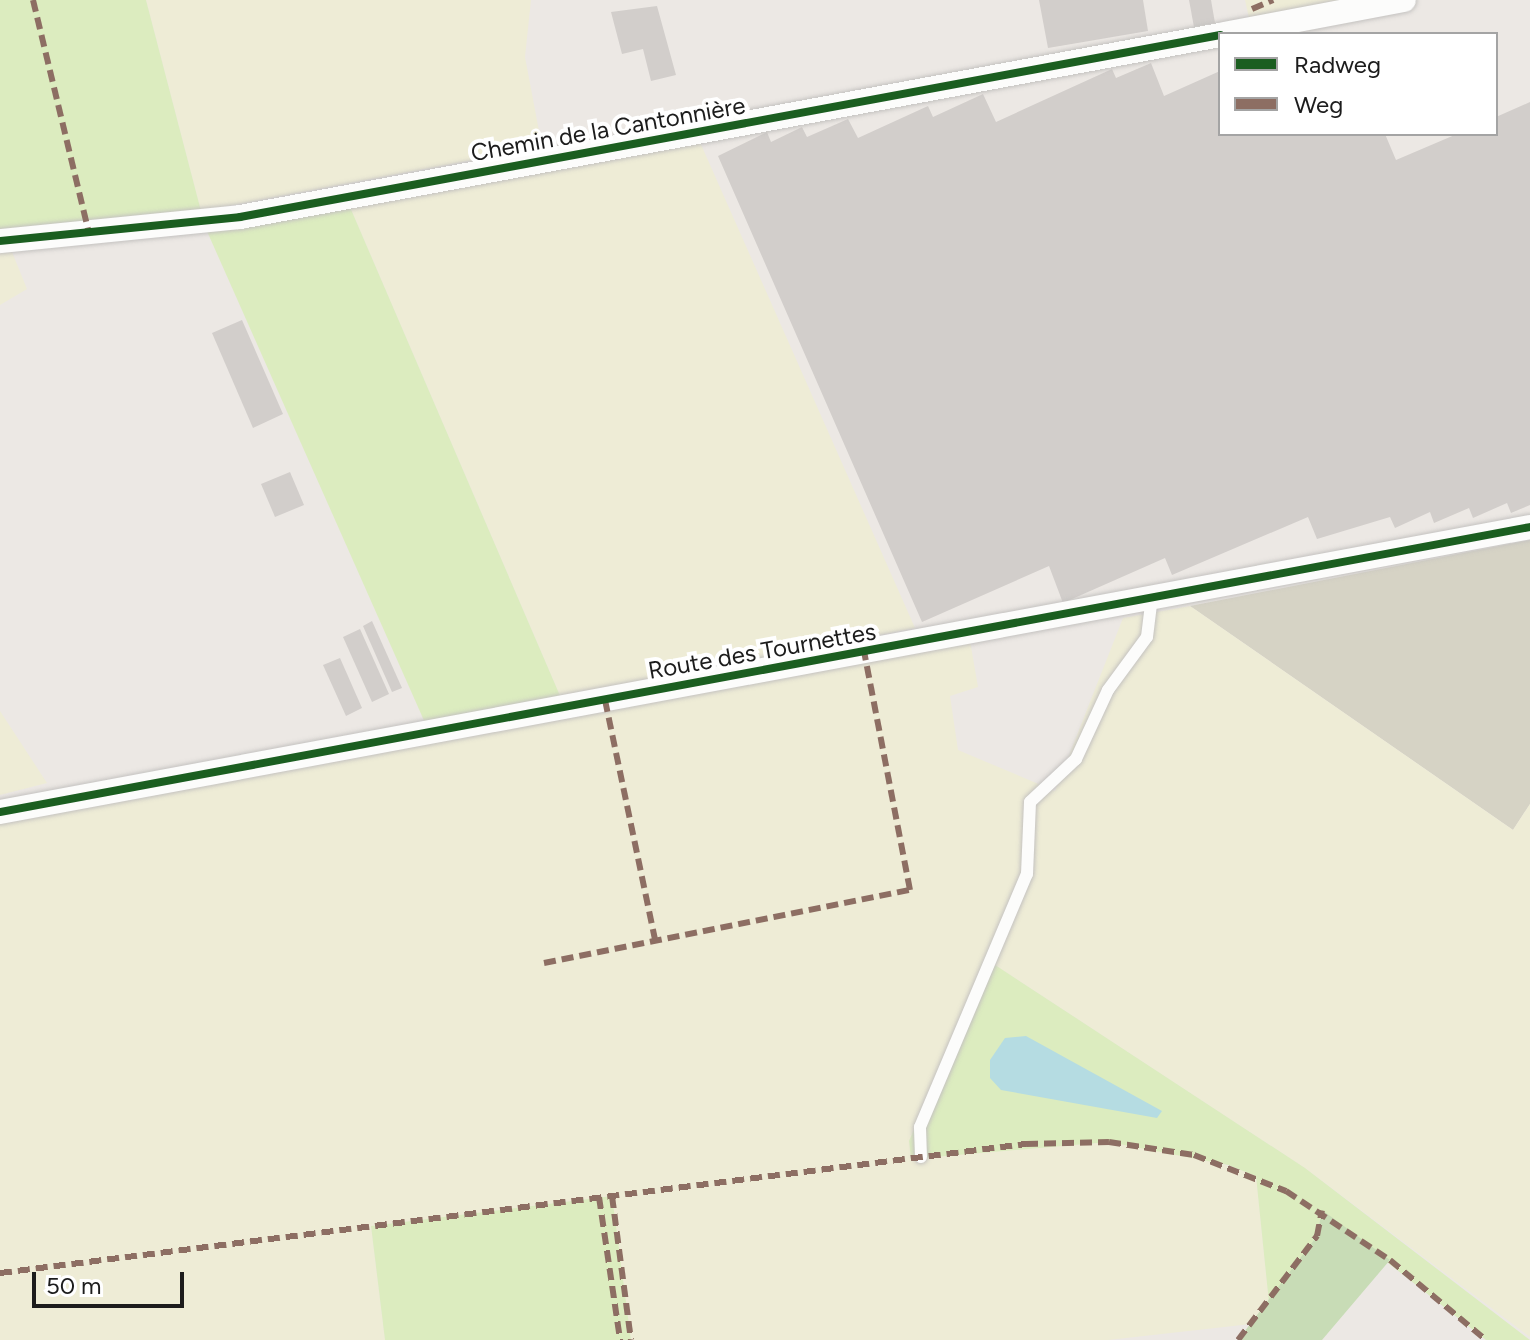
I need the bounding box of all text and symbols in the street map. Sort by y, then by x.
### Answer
legend [1218,32,1498,136]
text: Radweg [1294,50,1381,79]
text: Weg [1294,90,1343,119]
street label: Chemin de la Cantonnière [469,91,747,167]
street label: Route des Tournettes [646,617,878,685]
scale bar [36,1256,188,1306]
text: 50 m [46,1271,102,1300]

